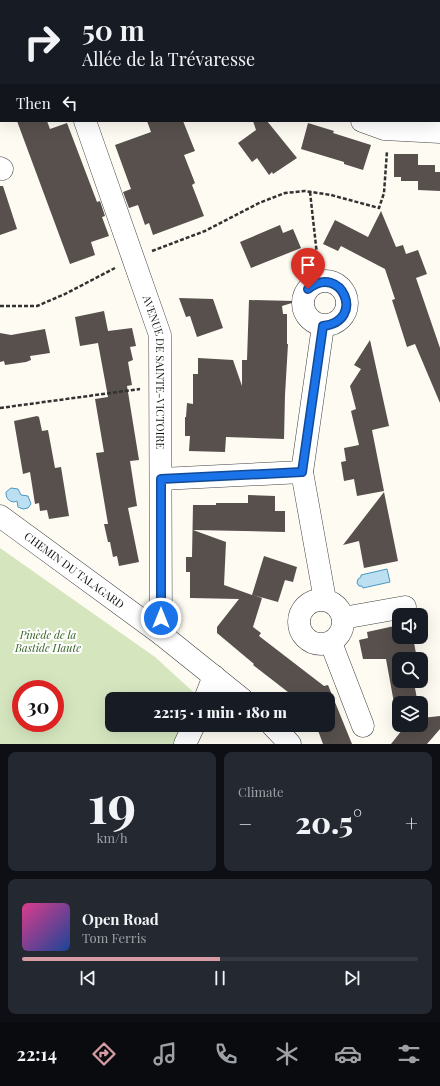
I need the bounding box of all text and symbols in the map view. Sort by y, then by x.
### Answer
text: 50 m [82,11,145,48]
icon: right [16,16,68,68]
text: Allée de la Trévaresse [82,47,255,71]
icon: left [59,92,81,114]
text: Then [16,93,51,113]
pin [291,248,325,289]
icon: arrive [297,254,319,276]
street label: AVENUE DE SAINTE-VICTOIRE [139,292,168,450]
street label: CHEMIN DU TALAGARD [22,528,127,612]
position arrow [140,597,182,639]
map controls [392,608,428,732]
button: sound [392,608,428,644]
park label: Pinède de la Bastide Haute [14,627,81,655]
button: search [392,652,428,688]
speed limit sign: 30 [12,680,64,732]
button: layers [392,696,428,732]
text: 22:15 · 1 min · 180 m [153,702,287,722]
text: 19 [88,768,136,837]
text: Climate [238,783,284,800]
text: 20.5° [295,802,362,842]
text: − [238,808,252,838]
text: + [405,808,418,838]
text: km/h [96,829,128,846]
text: Open Road [82,909,159,929]
text: Tom Ferris [82,929,146,946]
icon: previous [77,967,99,989]
icon: pause [209,967,231,989]
icon: next [341,967,363,989]
icon: directions [90,1040,118,1068]
icon: music [151,1040,179,1068]
icon: phone [212,1040,240,1068]
icon: climate [273,1040,301,1068]
icon: car [334,1040,362,1068]
icon: filters [395,1040,423,1068]
text: 22:14 [17,1042,57,1066]

